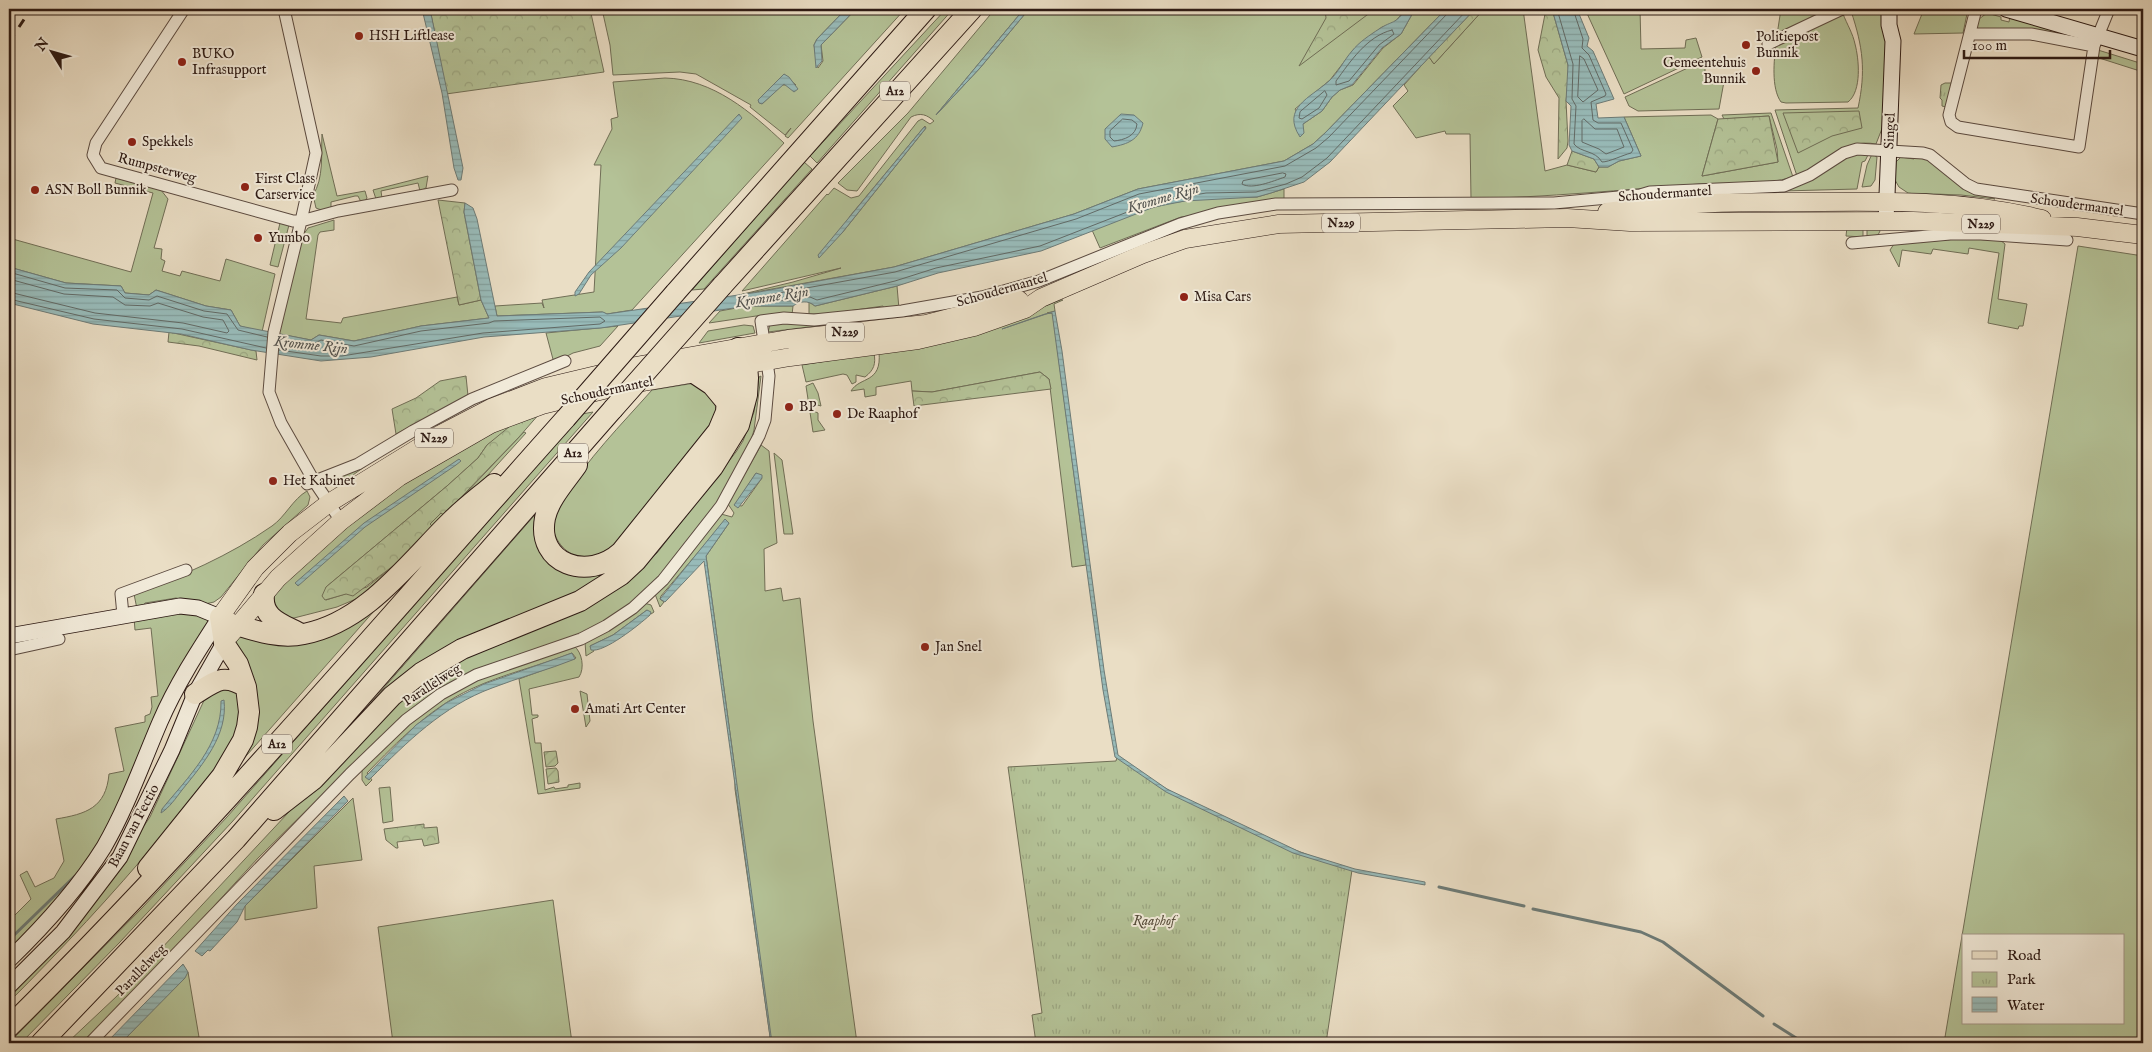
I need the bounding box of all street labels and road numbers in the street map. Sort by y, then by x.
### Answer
road number: A12 [880,82,910,100]
street label: Singel [1880,112,1900,149]
street label: Rumpsterweg [116,149,199,187]
street label: Schoudermantel [1618,182,1713,206]
street label: Schoudermantel [2029,190,2125,220]
road number: N229 [1322,214,1360,232]
road number: N229 [1962,214,2000,233]
street label: Schoudermantel [954,268,1050,312]
road number: N229 [826,322,864,342]
street label: Schoudermantel [559,372,655,410]
road number: N229 [415,428,453,448]
road number: A12 [558,443,588,462]
street label: Parallelweg [399,659,465,711]
road number: A12 [262,734,292,754]
street label: Baan van Fectio [104,781,164,871]
street label: Parallelweg [112,940,171,1000]

